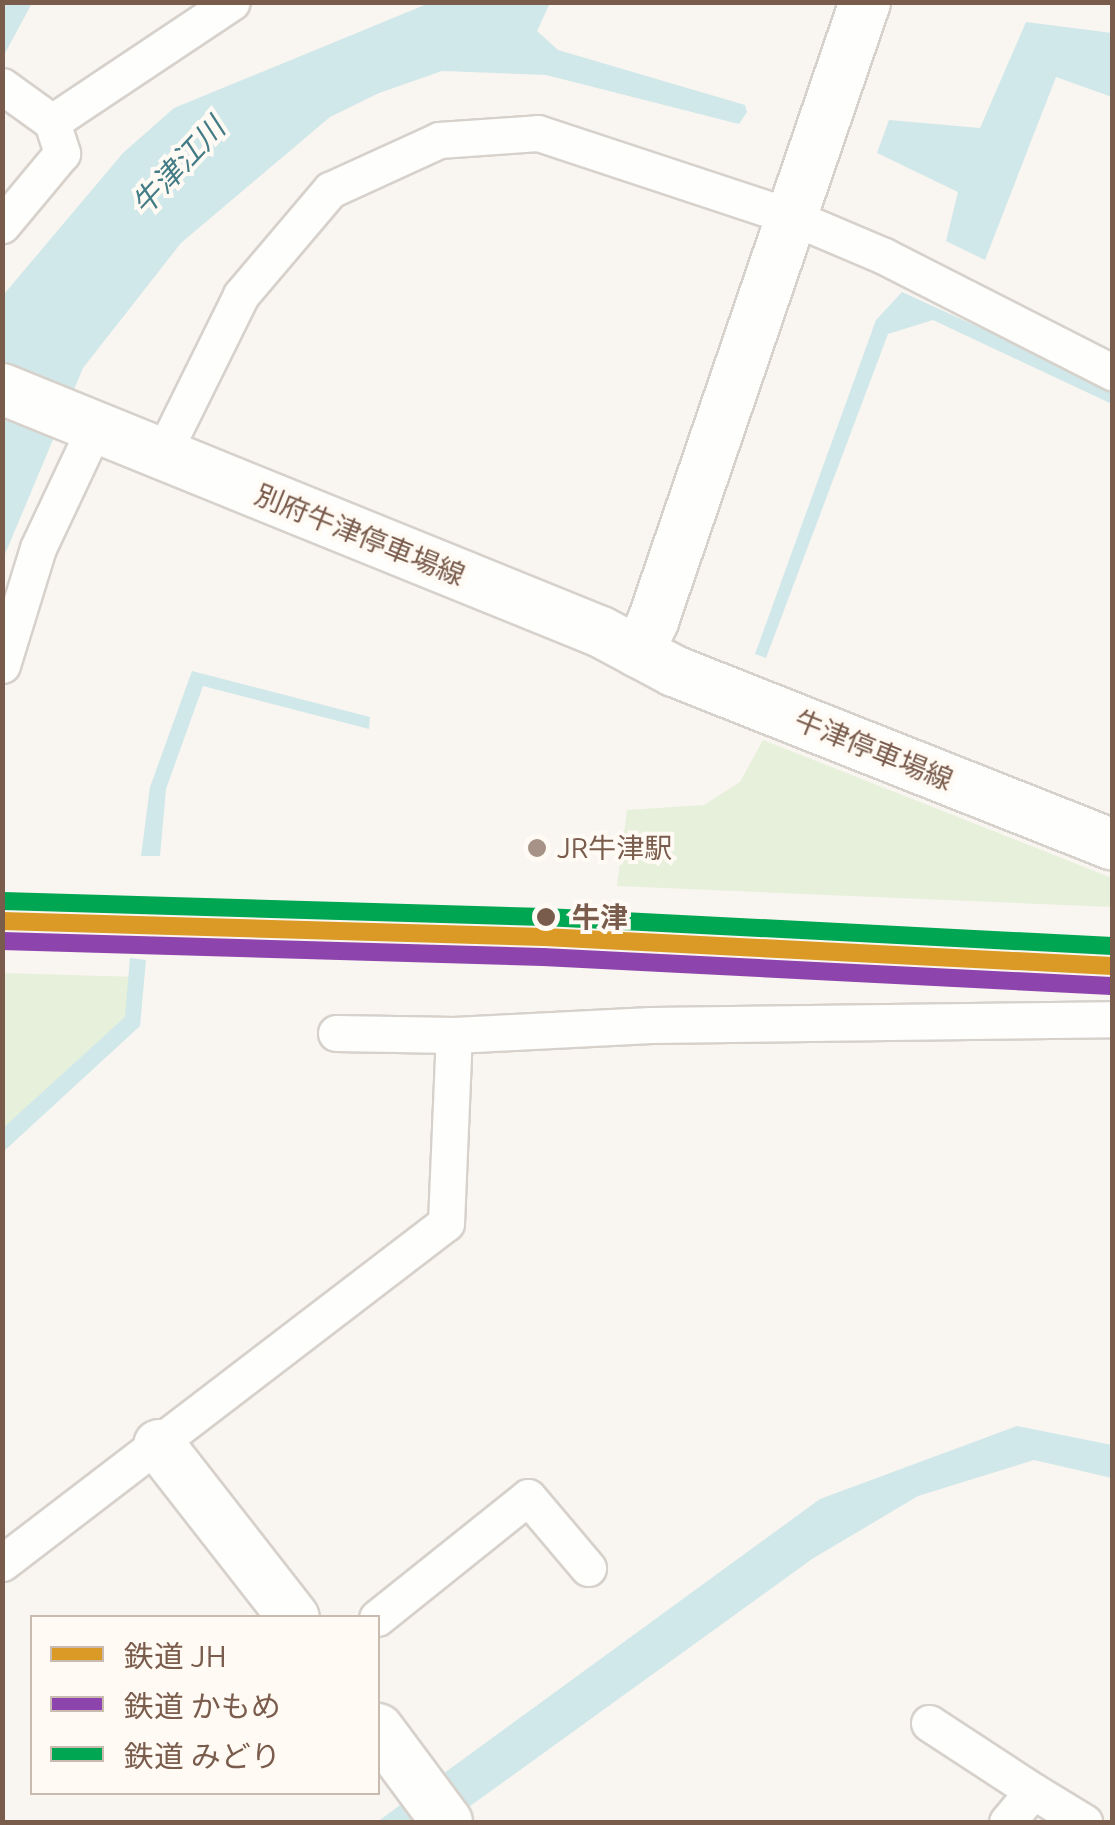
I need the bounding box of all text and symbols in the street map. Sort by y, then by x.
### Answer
water label: 牛津江川 [124,110,232,222]
street label: 別府牛津停車場線 [250,477,470,593]
street label: 牛津停車場線 [790,703,958,797]
place label: JR牛津駅 [557,831,672,865]
marker: JR牛津駅 [526,837,548,859]
marker: 牛津 [529,900,563,934]
place label: 牛津 [572,900,628,934]
legend [30,1615,380,1795]
text: 鉄道 JH [124,1639,227,1673]
text: 鉄道 かもめ [124,1689,281,1723]
text: 鉄道 みどり [124,1739,281,1773]

